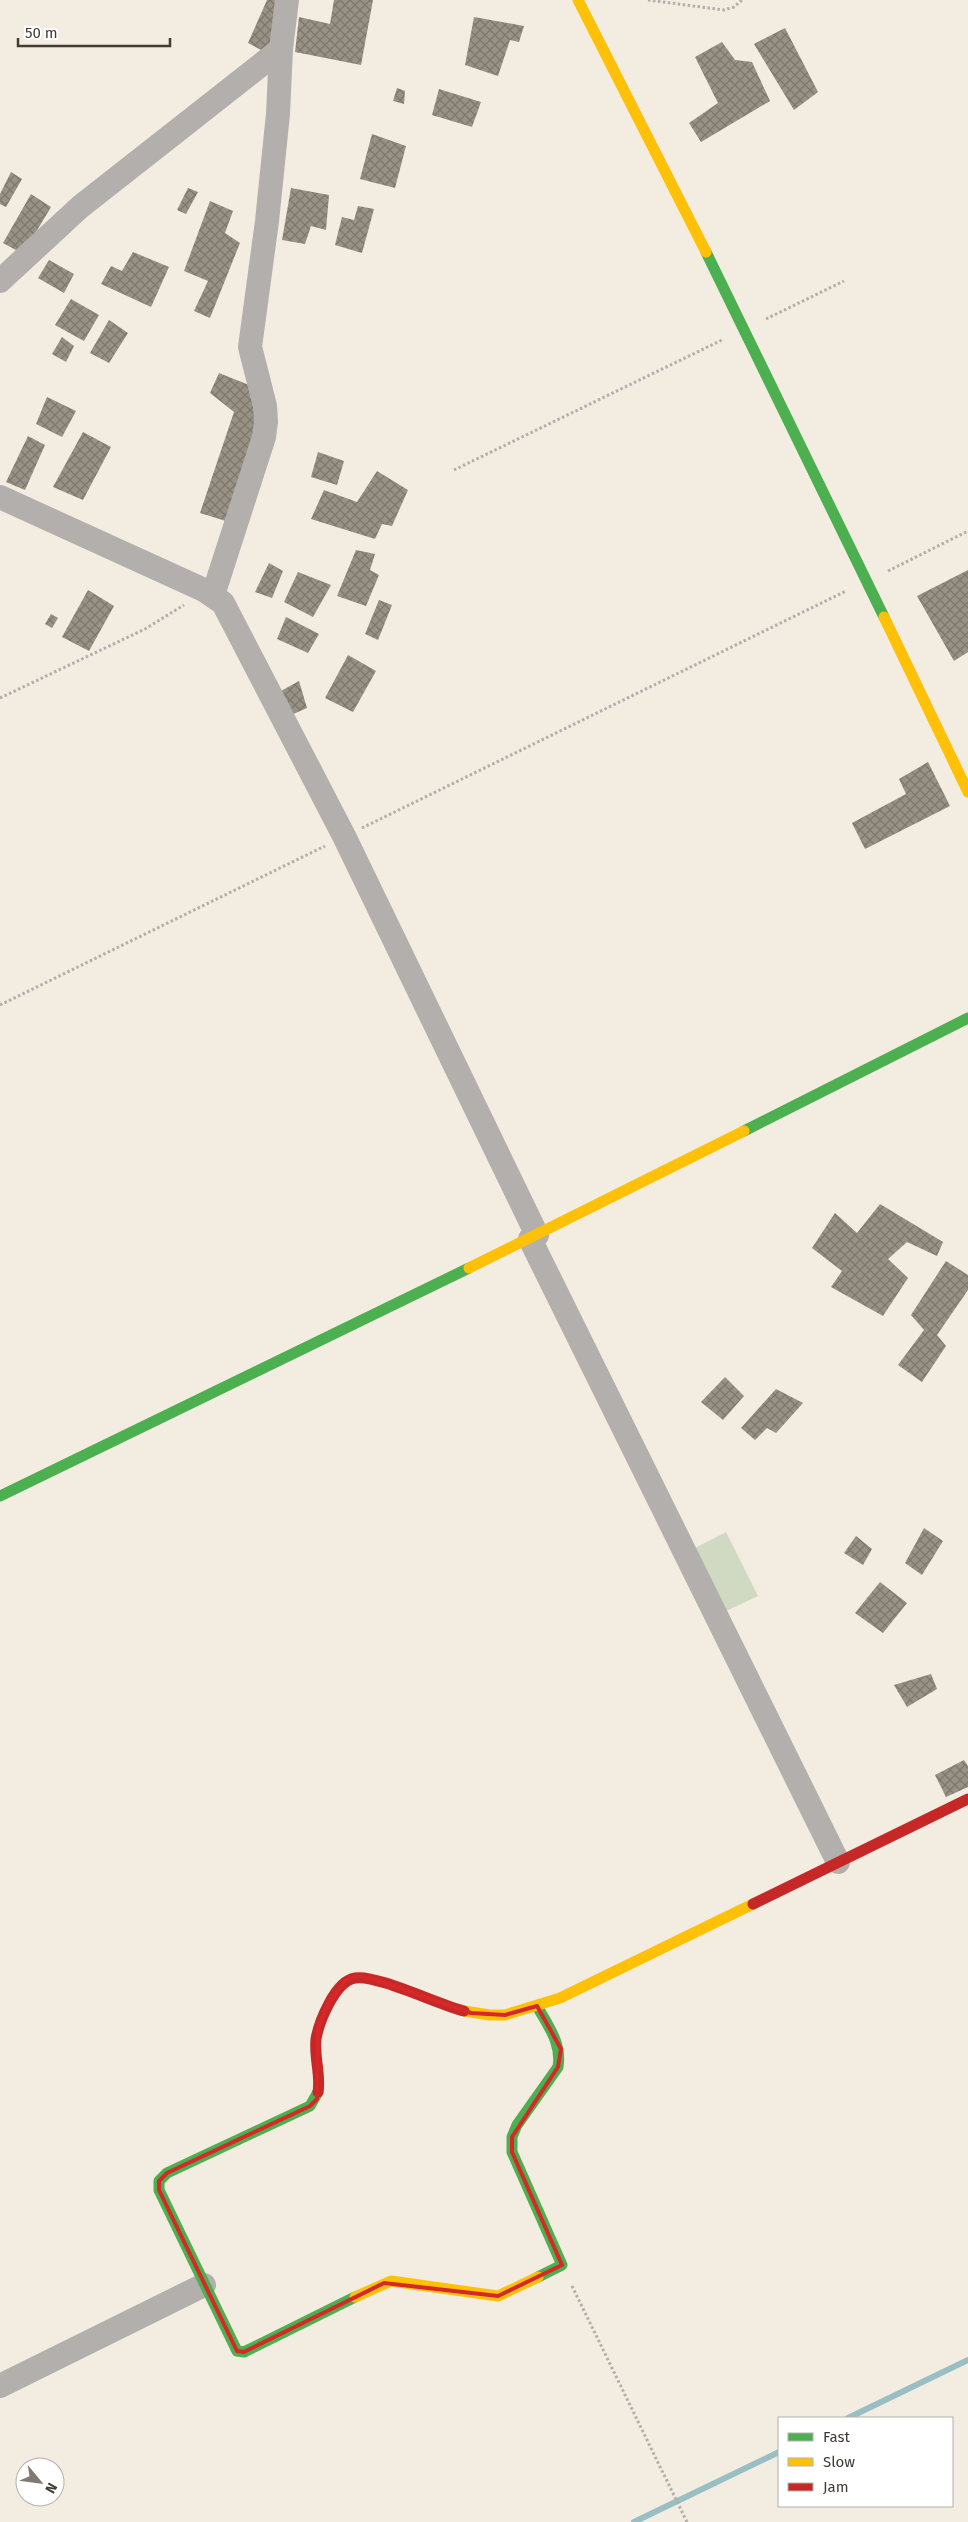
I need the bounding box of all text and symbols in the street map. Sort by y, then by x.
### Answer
scale bar [18,15,170,47]
text: 50 m [25,24,58,42]
legend [778,2417,953,2507]
text: Fast [823,2428,850,2446]
text: Slow [823,2453,855,2471]
north arrow [15,2457,65,2507]
text: Jam [823,2478,849,2496]
text: N [41,2480,61,2496]

